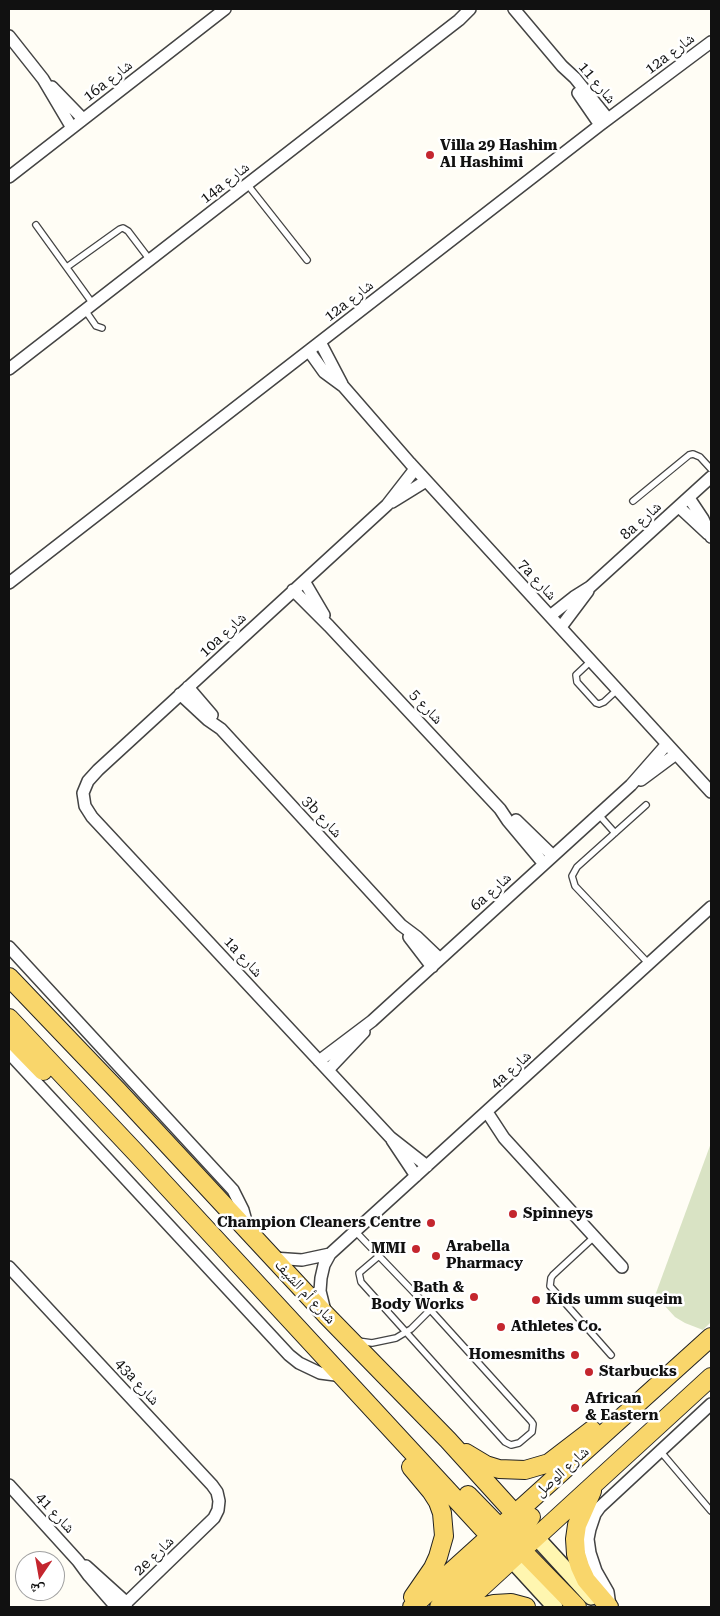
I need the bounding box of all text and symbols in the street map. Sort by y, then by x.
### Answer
street label: 12a شارع [642,30,698,78]
street label: 16a شارع [80,56,136,106]
street label: شارع 11 [574,58,620,108]
place label: Villa 29 Hashim Al Hashimi [440,137,557,172]
marker: Villa 29 Hashim Al Hashimi [424,149,436,161]
street label: 14a شارع [197,158,253,208]
street label: 12a شارع [321,276,377,326]
street label: 8a شارع [617,498,665,544]
street label: 7a شارع [514,556,560,604]
street label: 10a شارع [196,609,250,661]
street label: شارع 5 [406,686,446,728]
street label: 3b شارع [298,792,346,842]
street label: 6a شارع [467,869,515,915]
street label: 1a شارع [220,933,266,981]
street label: 4a شارع [487,1047,535,1093]
place label: Spinneys [523,1205,593,1223]
marker: Spinneys [507,1208,519,1220]
place label: Champion Cleaners Centre [217,1214,421,1232]
marker: Champion Cleaners Centre [425,1217,437,1229]
place label: Arabella Pharmacy [446,1238,523,1273]
place label: MMI [371,1240,406,1258]
marker: MMI [410,1243,422,1255]
marker: Arabella Pharmacy [430,1250,442,1262]
street label: شارع أم الشيف [271,1256,339,1328]
place label: Bath & Body Works [371,1279,464,1314]
marker: Bath & Body Works [468,1291,480,1303]
place label: Kids umm suqeim [546,1291,682,1309]
marker: Kids umm suqeim [530,1294,542,1306]
place label: Athletes Co. [511,1318,602,1336]
marker: Athletes Co. [495,1321,507,1333]
place label: Homesmiths [469,1346,565,1364]
marker: Homesmiths [569,1349,581,1361]
street label: 43a شارع [111,1355,163,1409]
place label: Starbucks [599,1363,677,1381]
marker: Starbucks [583,1366,595,1378]
place label: African & Eastern [585,1390,658,1425]
marker: African & Eastern [569,1402,581,1414]
street label: شارع الوصل [531,1443,593,1501]
street label: شارع 41 [32,1489,78,1537]
street label: 2e شارع [130,1533,178,1579]
north arrow [15,1551,65,1601]
text: ش [28,1580,46,1599]

